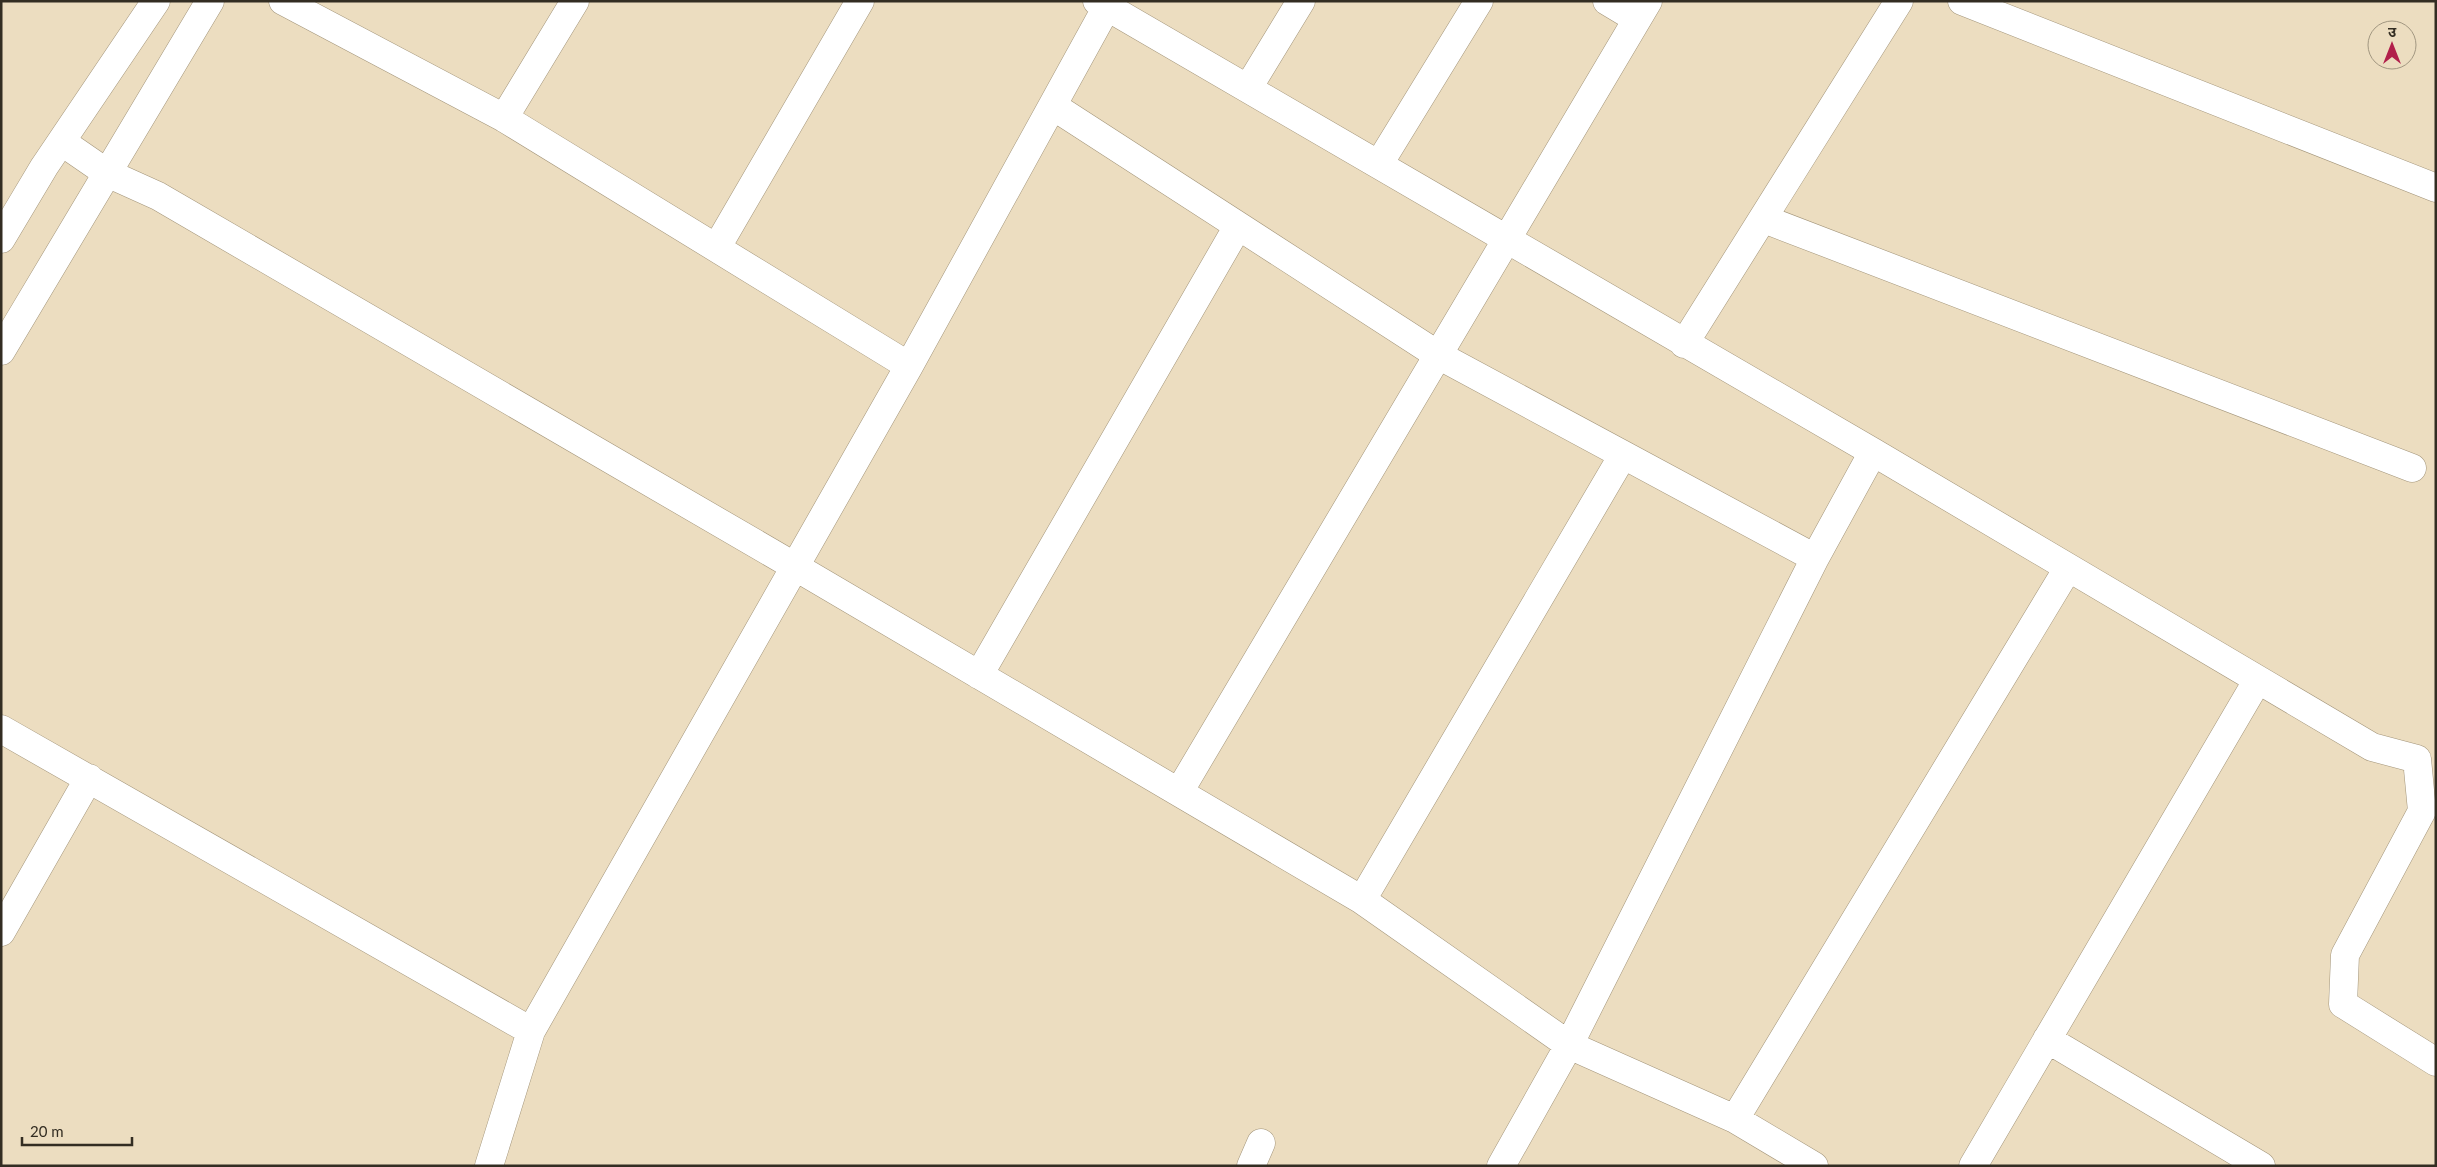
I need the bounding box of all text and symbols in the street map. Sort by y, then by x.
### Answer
north arrow [2367,20,2417,70]
text: उ [2388,23,2397,40]
scale bar [22,1114,132,1146]
text: 20 m [30,1122,64,1140]

